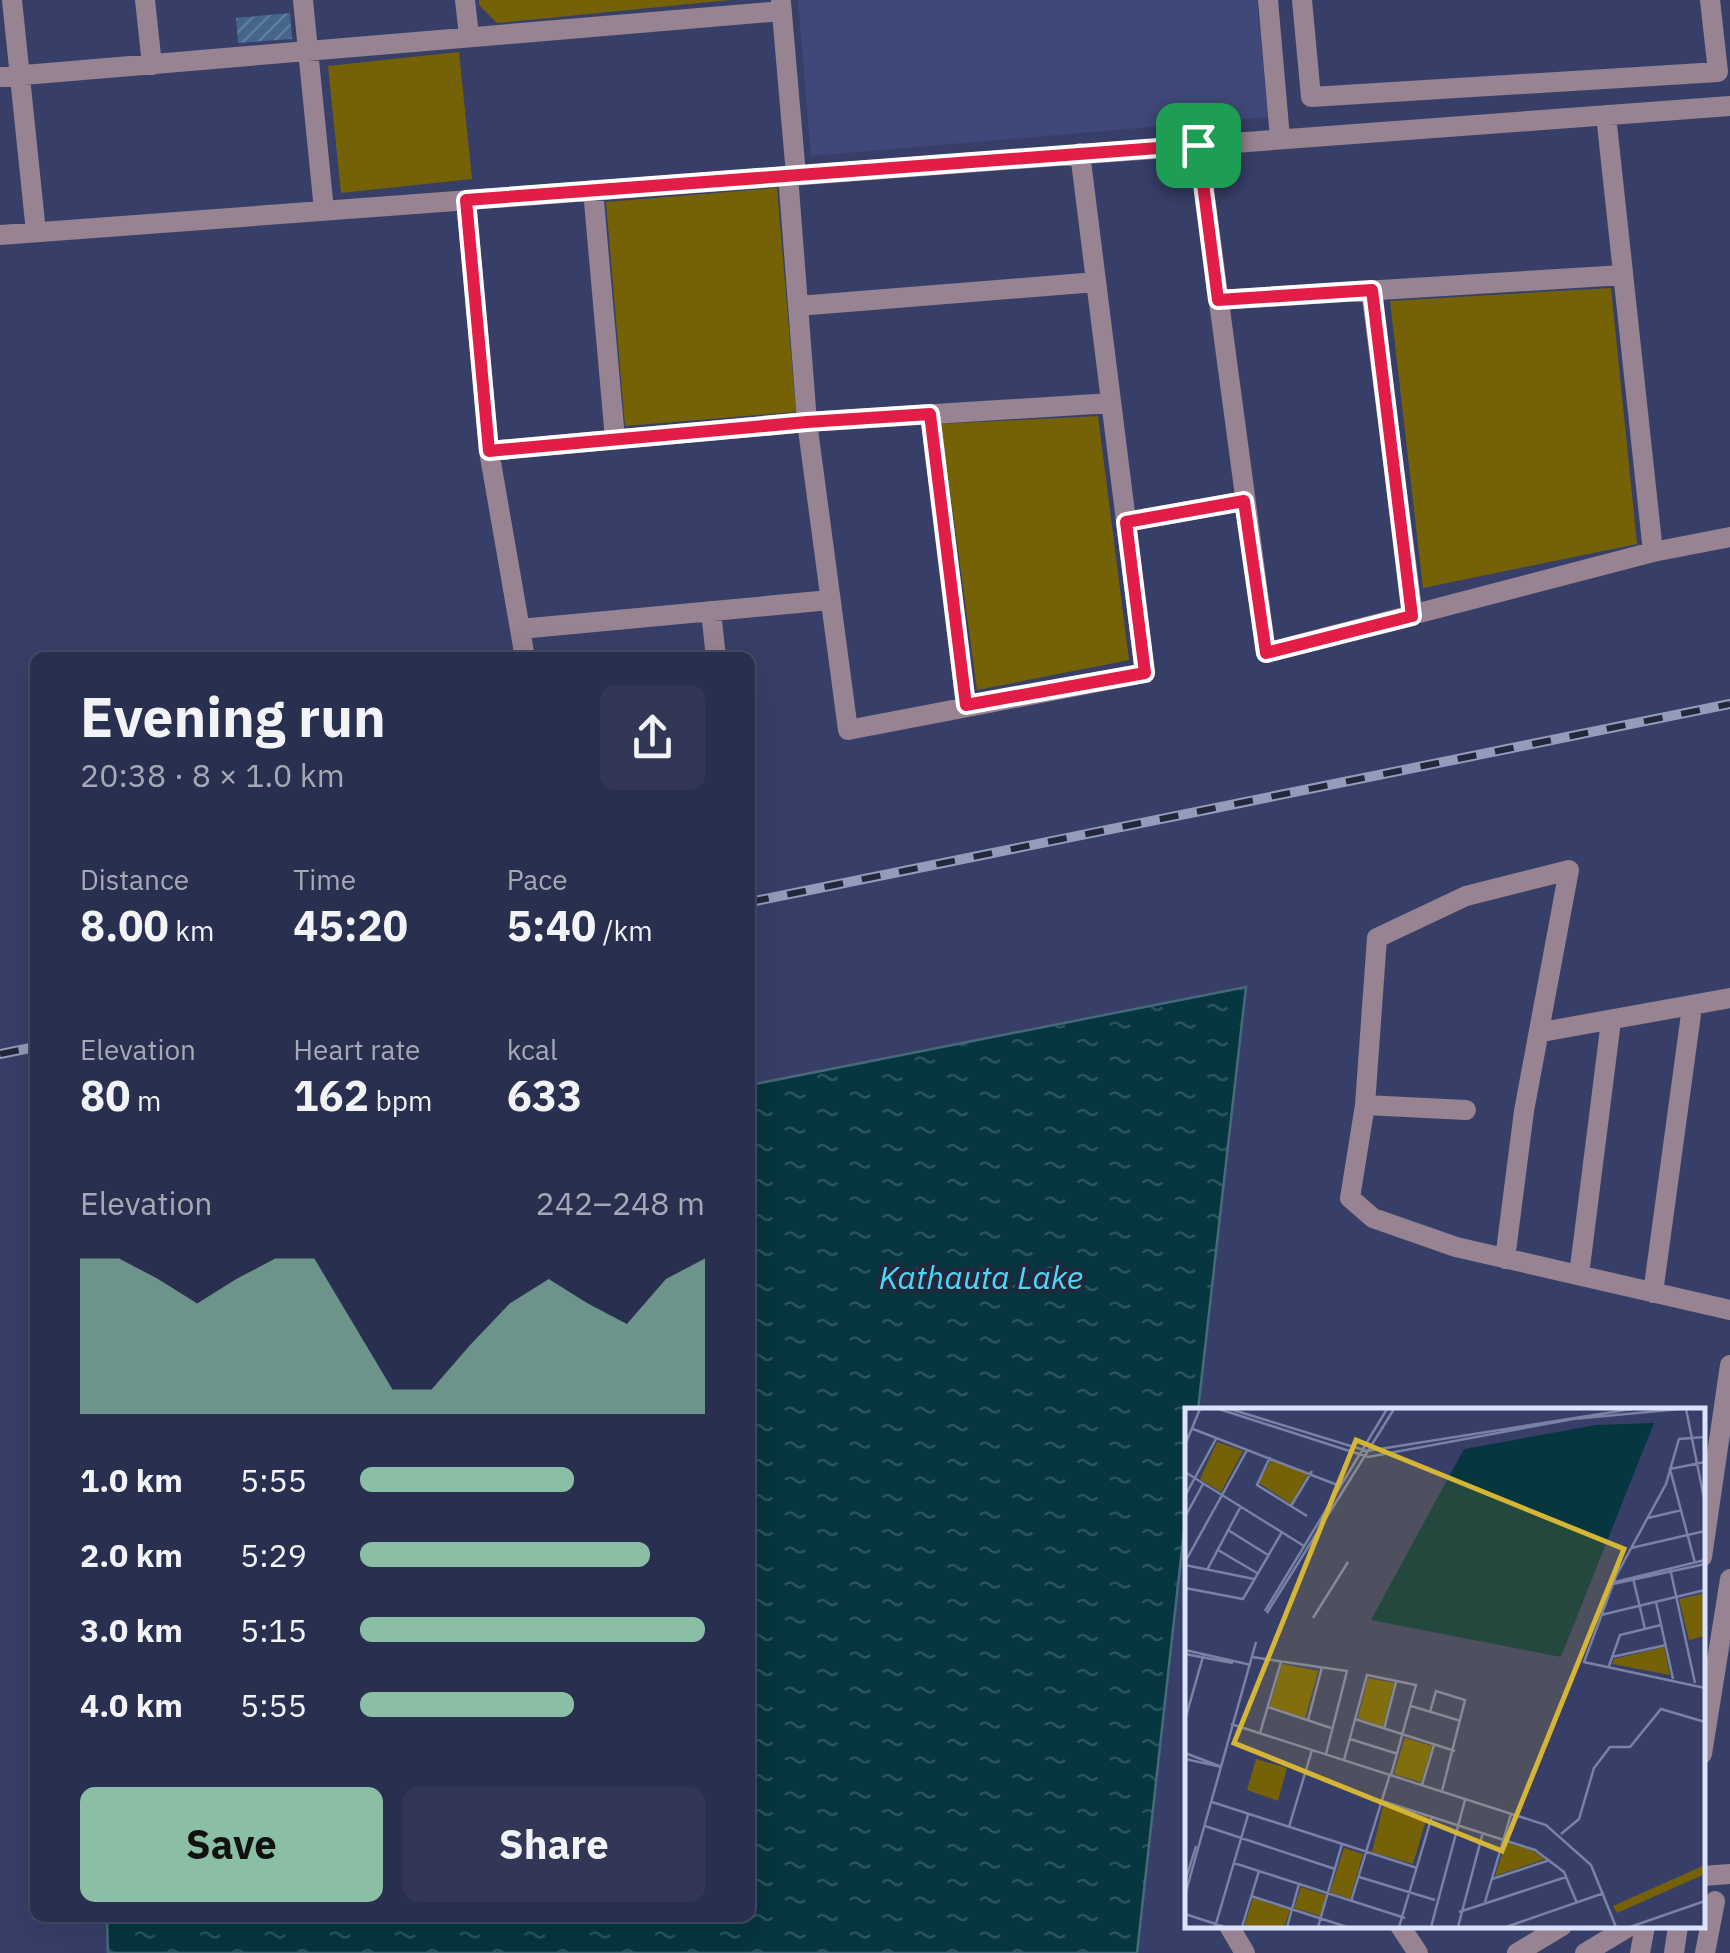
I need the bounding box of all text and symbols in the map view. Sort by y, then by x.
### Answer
pin [1156,103,1241,188]
icon: arrive [1171,118,1226,173]
text: Evening run [80,681,386,752]
button: share [600,685,705,790]
text: 20:38 · 8 × 1.0 km [80,754,345,796]
text: Distance [80,861,189,898]
text: Time [293,861,356,898]
text: Pace [507,861,568,898]
text: 8.00 [80,898,169,953]
text: 45:20 [293,898,408,953]
text: 5:40 [507,898,596,953]
text: km [169,912,214,949]
text: /km [596,912,653,949]
text: Elevation [80,1031,196,1068]
text: Heart rate [293,1031,420,1068]
text: kcal [507,1031,558,1068]
text: 80 [80,1068,130,1123]
text: 162 [293,1068,369,1123]
text: 633 [507,1068,582,1123]
text: m [130,1082,161,1119]
text: bpm [369,1082,432,1119]
text: Elevation [80,1182,213,1224]
text: 242–248 m [535,1182,705,1224]
water label: Kathauta Lake [879,1256,1083,1298]
inset map [1185,1408,1705,1928]
text: 1.0 km [80,1459,183,1501]
text: 5:55 [240,1459,307,1501]
text: 2.0 km [80,1534,183,1576]
text: 5:29 [240,1534,307,1576]
text: 3.0 km [80,1609,183,1651]
text: 5:15 [240,1609,307,1651]
text: 4.0 km [80,1684,183,1726]
text: 5:55 [240,1684,307,1726]
button: Save [80,1787,383,1902]
button: Share [403,1787,705,1902]

